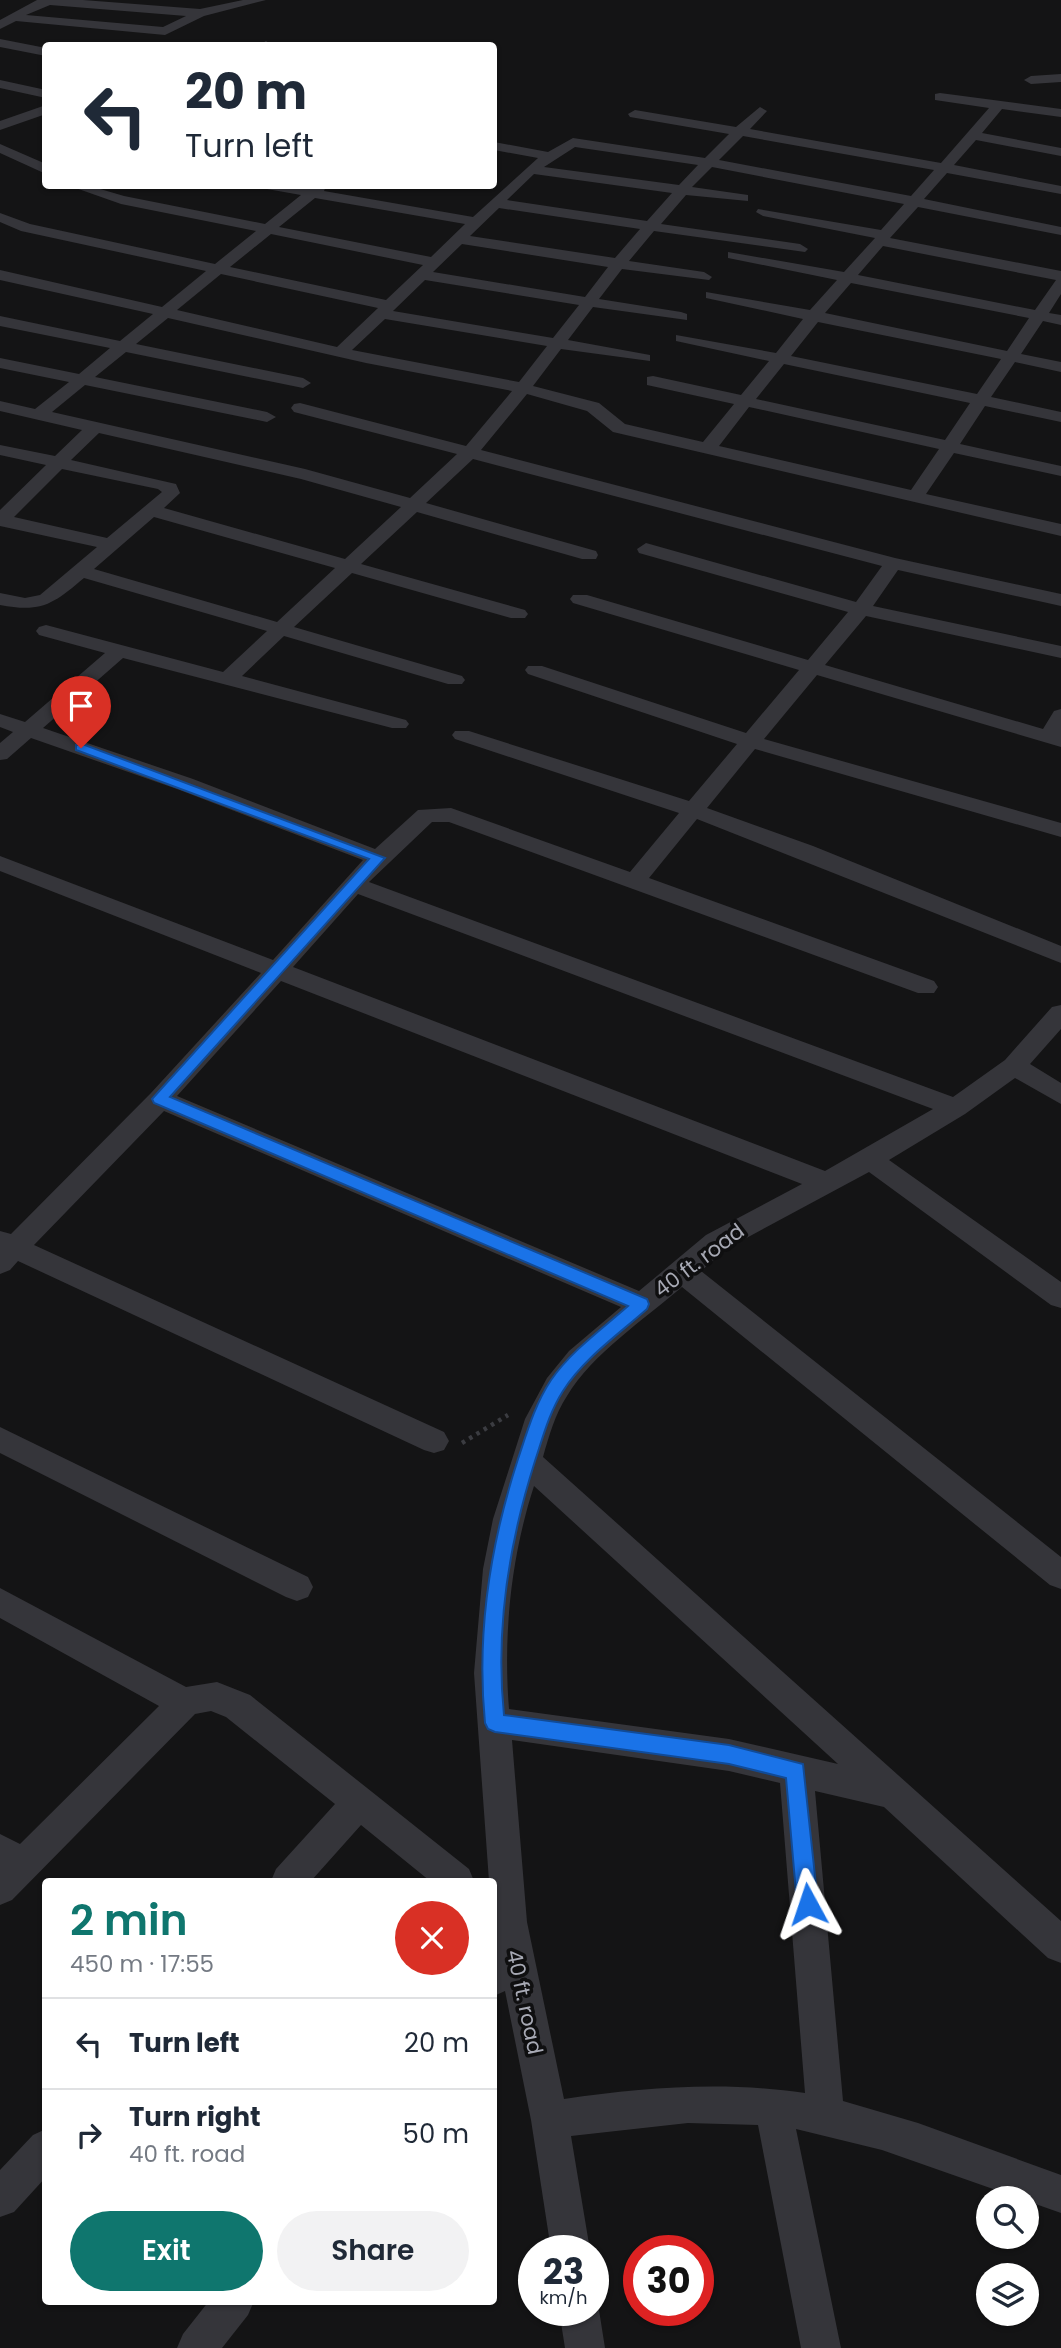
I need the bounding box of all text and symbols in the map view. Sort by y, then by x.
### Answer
text: 20 m [185,58,307,126]
icon: left [70,70,161,161]
text: Turn left [185,123,314,168]
pin [51,676,111,748]
icon: arrive [62,687,100,725]
street label: 40 ft. road [648,1216,750,1304]
position arrow [771,1867,845,1941]
text: 2 min [70,1891,188,1950]
button: close [395,1901,469,1975]
street label: 40 ft. road [500,1947,550,2057]
text: 450 m · 17:55 [70,1948,214,1980]
icon: left [70,2025,108,2063]
text: Turn left [129,2025,240,2061]
text: 20 m [404,2025,469,2061]
text: Turn right [129,2099,261,2135]
icon: right [70,2116,108,2154]
text: 50 m [403,2116,469,2152]
text: 40 ft. road [129,2138,245,2170]
map controls [976,2186,1039,2326]
button: search [976,2186,1039,2249]
button: Exit [70,2211,263,2291]
button: Share [277,2211,469,2291]
speed limit sign: 30 [623,2235,714,2326]
text: 23 [543,2247,584,2296]
button: layers [976,2263,1039,2326]
text: km/h [540,2285,587,2310]

